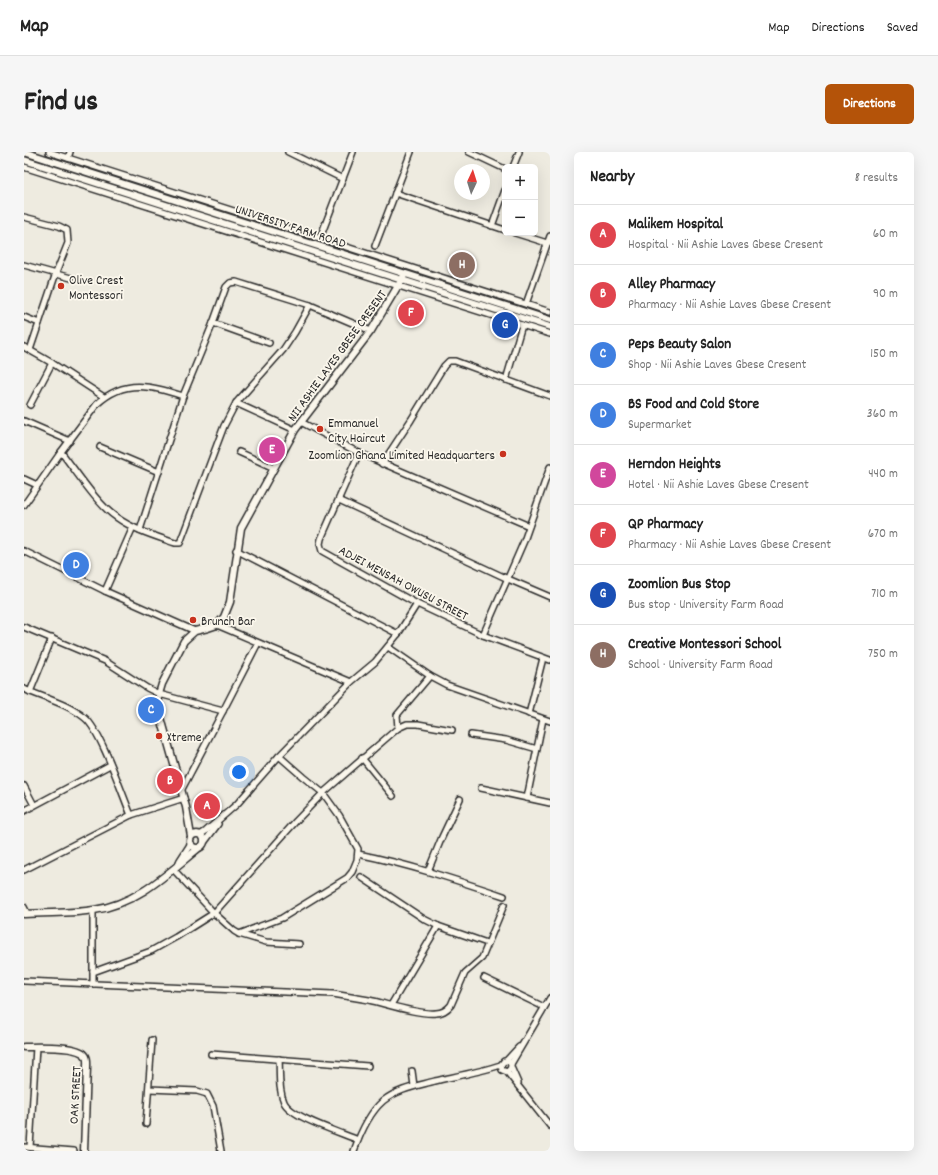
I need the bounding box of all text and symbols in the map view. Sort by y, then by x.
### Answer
text: Map [20,14,49,41]
text: Map [768,18,790,38]
text: Directions [812,18,865,38]
text: Saved [887,18,918,38]
text: Find us [24,84,98,124]
button: Directions [825,84,914,124]
north arrow [454,164,490,200]
map controls [502,164,538,236]
button: + [502,164,538,200]
text: Nearby [590,166,634,190]
text: 8 results [855,169,898,188]
button: − [502,200,538,236]
street label: UNIVERSITY FARM ROAD [232,201,348,254]
text: Malikem Hospital [628,214,723,236]
text: A [599,225,607,244]
text: 60 m [873,225,898,244]
text: Hospital · Nii Ashie Laves Gbese Cresent [628,236,823,255]
pin: H [449,250,475,280]
place label: Olive Crest Montessori [69,272,123,306]
text: Alley Pharmacy [628,274,715,296]
marker: Olive Crest Montessori [56,281,66,291]
text: B [600,285,606,304]
text: 90 m [873,285,898,304]
street label: NII ASHIE LAVES GBESE CRESENT [284,287,392,426]
text: Pharmacy · Nii Ashie Laves Gbese Cresent [628,296,831,315]
pin: F [398,298,424,328]
pin: G [492,310,518,340]
text: Peps Beauty Salon [628,334,731,356]
text: C [600,345,606,364]
text: 150 m [870,345,898,364]
text: Shop · Nii Ashie Laves Gbese Cresent [628,356,806,375]
text: BS Food and Cold Store [628,394,759,416]
text: D [600,405,606,424]
text: 360 m [867,405,898,424]
place label: Emmanuel City Haircut [328,415,386,449]
text: Supermarket [628,416,692,435]
marker: Emmanuel City Haircut [315,424,325,434]
pin: E [259,435,285,465]
place label: Zoomlion Ghana Limited Headquarters [309,447,495,466]
marker: Zoomlion Ghana Limited Headquarters [498,449,508,459]
text: Herndon Heights [628,454,721,476]
text: E [600,465,606,484]
text: 440 m [868,465,898,484]
text: Hotel · Nii Ashie Laves Gbese Cresent [628,476,809,495]
text: QP Pharmacy [628,514,703,536]
text: F [600,525,606,544]
text: 670 m [868,525,898,544]
text: Pharmacy · Nii Ashie Laves Gbese Cresent [628,536,831,555]
street label: ADJEI MENSAH OWUSU STREET [335,542,471,626]
pin: D [63,550,89,580]
text: Zoomlion Bus Stop [628,574,731,596]
text: G [600,585,606,604]
text: 710 m [871,585,898,604]
text: Bus stop · University Farm Road [628,596,784,615]
place label: Brunch Bar [201,613,255,632]
marker: Brunch Bar [188,615,198,625]
text: Creative Montessori School [628,634,781,656]
text: H [600,645,606,664]
text: 750 m [868,645,898,664]
text: School · University Farm Road [628,656,773,675]
pin: C [138,695,164,725]
place label: Xtreme [167,729,202,748]
marker: Xtreme [154,731,164,741]
your location [229,762,249,782]
pin: B [157,766,183,796]
pin: A [194,791,220,821]
street label: OAK STREET [65,1066,87,1124]

